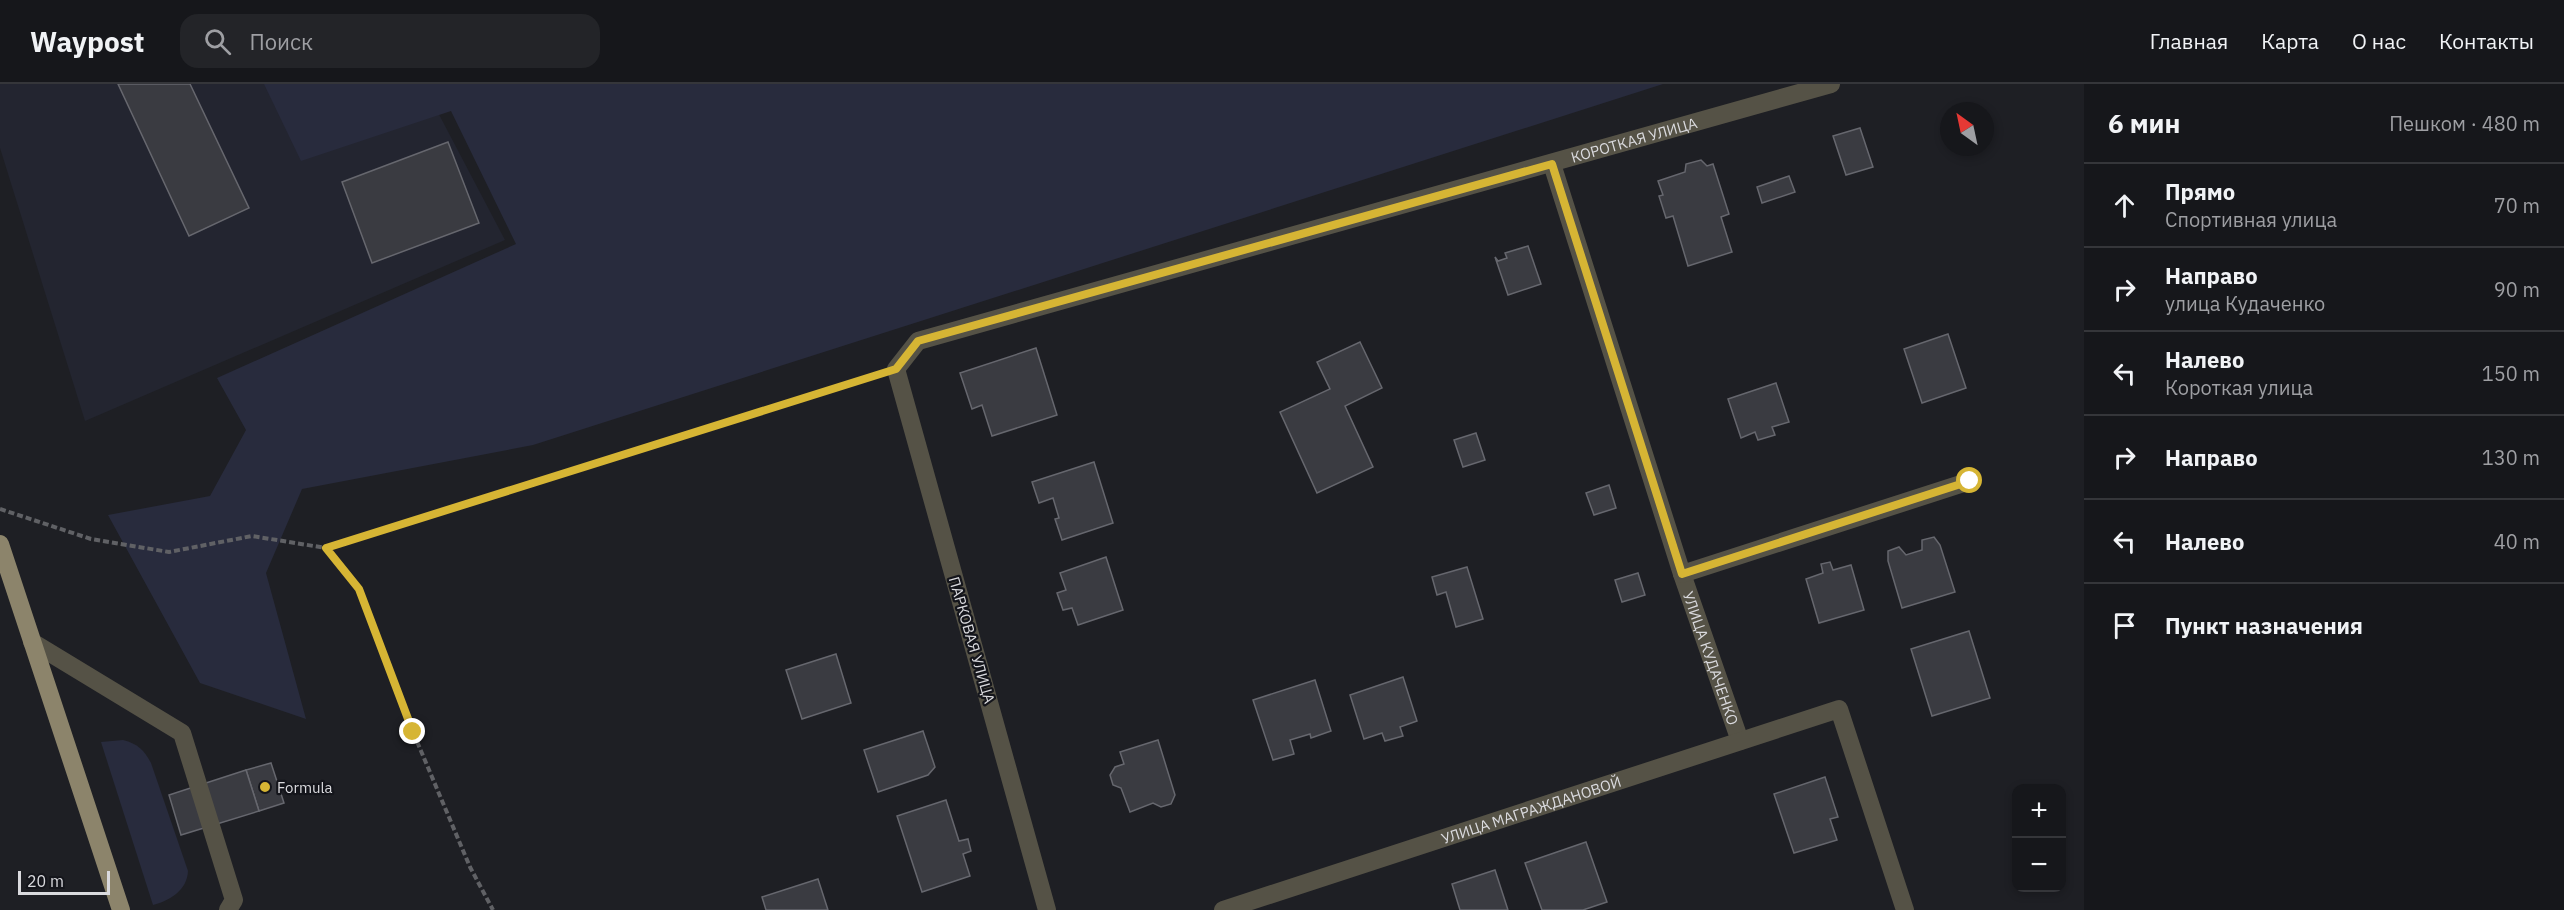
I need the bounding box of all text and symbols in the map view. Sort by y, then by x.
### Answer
search box [180,14,600,68]
text: Waypost [30,23,144,60]
icon: search [201,25,234,58]
text: Поиск [249,27,313,56]
text: Главная [2150,27,2228,55]
text: Карта [2261,27,2319,55]
text: О нас [2352,27,2406,55]
text: Контакты [2439,27,2534,55]
north arrow [1940,102,1994,156]
text: 6 мин [2108,106,2180,140]
text: Пешком · 480 m [2389,110,2540,137]
street label: КОРОТКАЯ УЛИЦА [1568,113,1700,166]
text: Прямо [2165,177,2235,206]
icon: ahead [2108,189,2141,222]
text: 70 m [2494,192,2540,219]
text: Спортивная улица [2165,206,2337,233]
text: Направо [2165,261,2258,290]
icon: right [2108,273,2141,306]
text: 90 m [2494,276,2540,303]
text: улица Кудаченко [2165,290,2325,317]
text: Налево [2165,345,2244,374]
icon: left [2108,357,2141,390]
text: 150 m [2482,360,2540,387]
text: Короткая улица [2165,374,2313,401]
icon: right [2108,441,2141,474]
text: Направо [2165,443,2258,472]
text: 130 m [2482,444,2540,471]
route start [1956,467,1982,493]
icon: left [2108,525,2141,558]
text: Налево [2165,527,2244,556]
text: 40 m [2494,528,2540,555]
street label: ПАРКОВАЯ УЛИЦА [945,574,999,706]
street label: УЛИЦА КУДАЧЕНКО [1679,589,1743,727]
icon: arrive [2108,609,2141,642]
text: Пункт назначения [2165,611,2363,640]
route end [399,718,425,744]
street label: УЛИЦА МАГРАЖДАНОВОЙ [1439,771,1623,848]
place label: Formula [277,778,333,797]
marker: Formula [258,780,272,794]
map controls [2012,784,2066,892]
button: + [2012,784,2066,838]
button: − [2012,838,2066,892]
scale bar [18,868,110,896]
text: 20 m [27,871,64,891]

